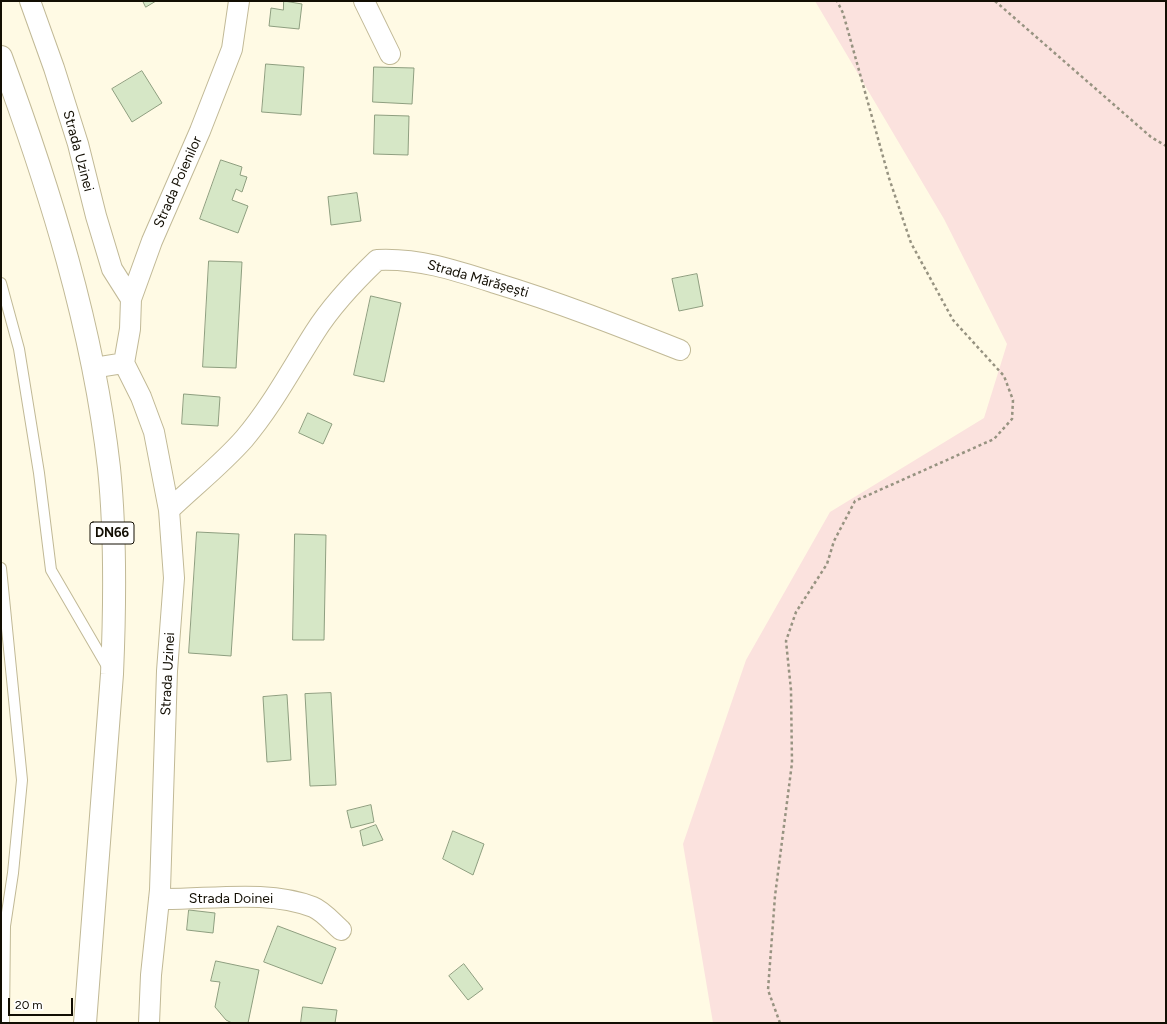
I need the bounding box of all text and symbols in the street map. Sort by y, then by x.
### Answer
street label: Strada Uzinei [59,109,97,193]
street label: Strada Poienilor [150,134,206,230]
street label: Strada Mărășești [425,256,531,302]
road number: DN66 [90,522,134,544]
street label: Strada Uzinei [157,632,179,716]
street label: Strada Doinei [189,891,273,907]
scale bar [10,990,75,1016]
text: 20 m [15,998,43,1012]

